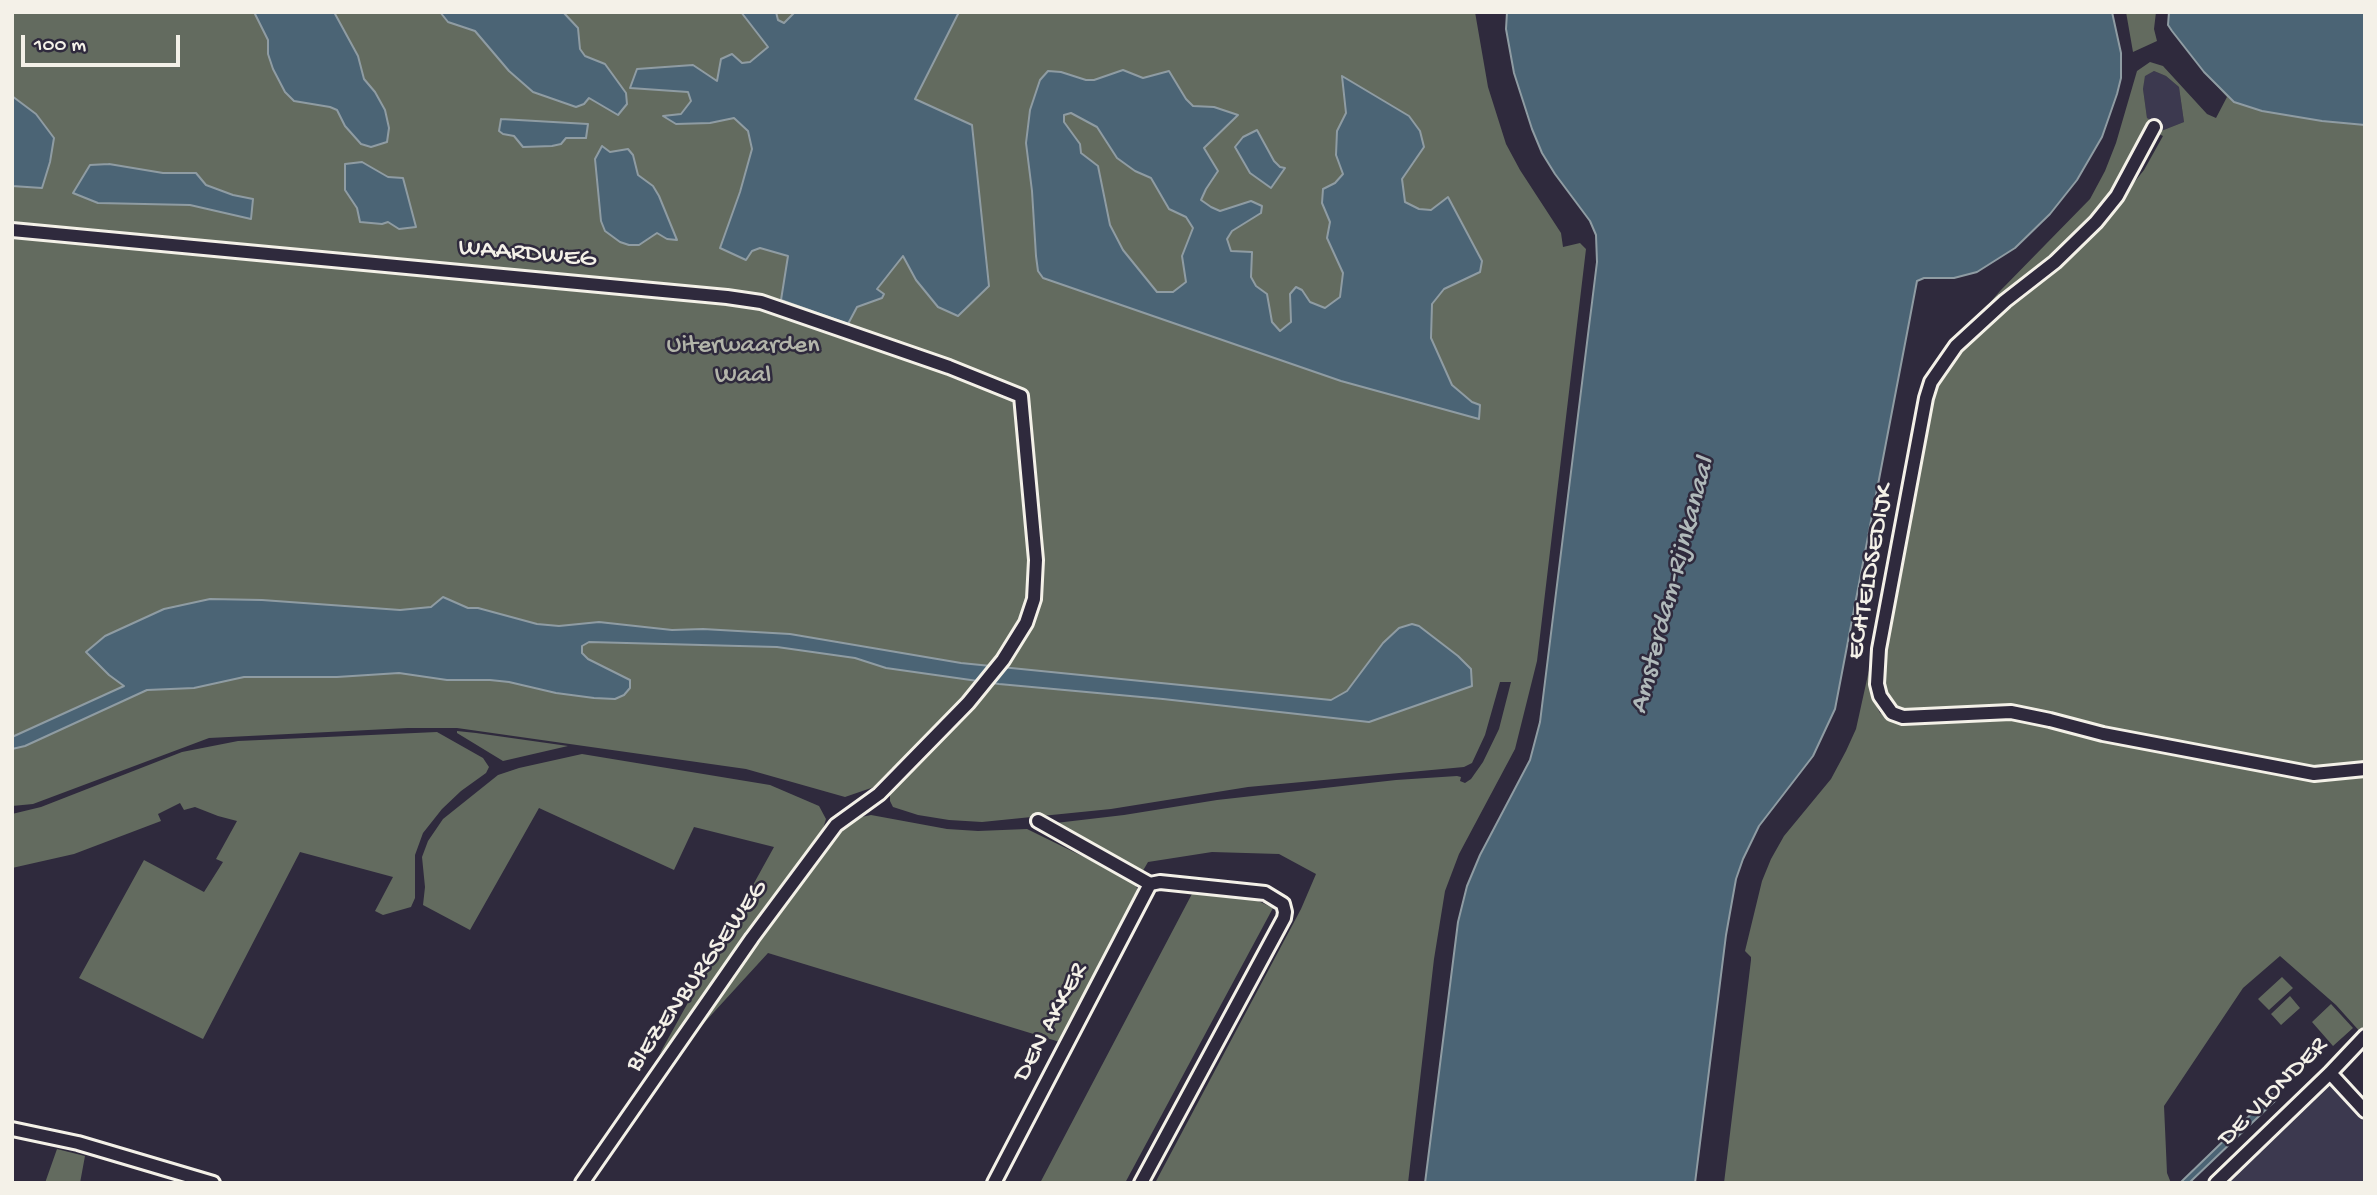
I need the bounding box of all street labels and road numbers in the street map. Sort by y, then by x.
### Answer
street label: WAARDWEG [457,233,597,277]
street label: ECHTELDSEDIJK [1841,482,1903,662]
street label: BIEZENBURGSEWEG [620,875,776,1079]
street label: DEN AKKER [1008,958,1096,1088]
street label: DE VLONDER [2213,1032,2335,1154]

